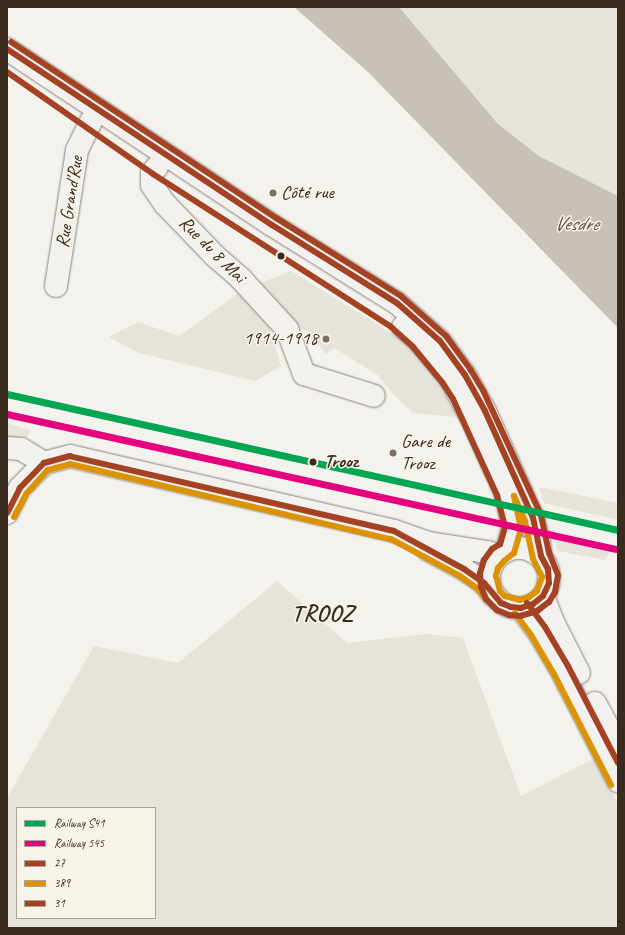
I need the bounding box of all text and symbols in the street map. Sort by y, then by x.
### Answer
street label: Rue Grand'Rue [51,154,89,250]
place label: Côté rue [281,182,334,204]
marker: Côté rue [268,188,278,198]
water label: Vesdre [554,211,598,235]
street label: Rue du 8 Mai [174,212,250,288]
unlabelled marker [276,251,286,261]
place label: 1914-1918 [243,328,318,350]
marker: 1914-1918 [321,334,331,344]
place label: Gare de Trooz [401,431,450,475]
marker: Gare de Trooz [388,448,398,458]
place label: Trooz [324,451,358,473]
marker: Trooz [306,455,320,469]
district label: TROOZ [292,600,354,628]
legend [16,807,156,919]
text: Railway S41 [54,815,105,831]
text: Railway 545 [54,835,104,851]
text: 27 [54,855,65,871]
text: 389 [54,875,70,891]
text: 31 [54,895,65,911]

